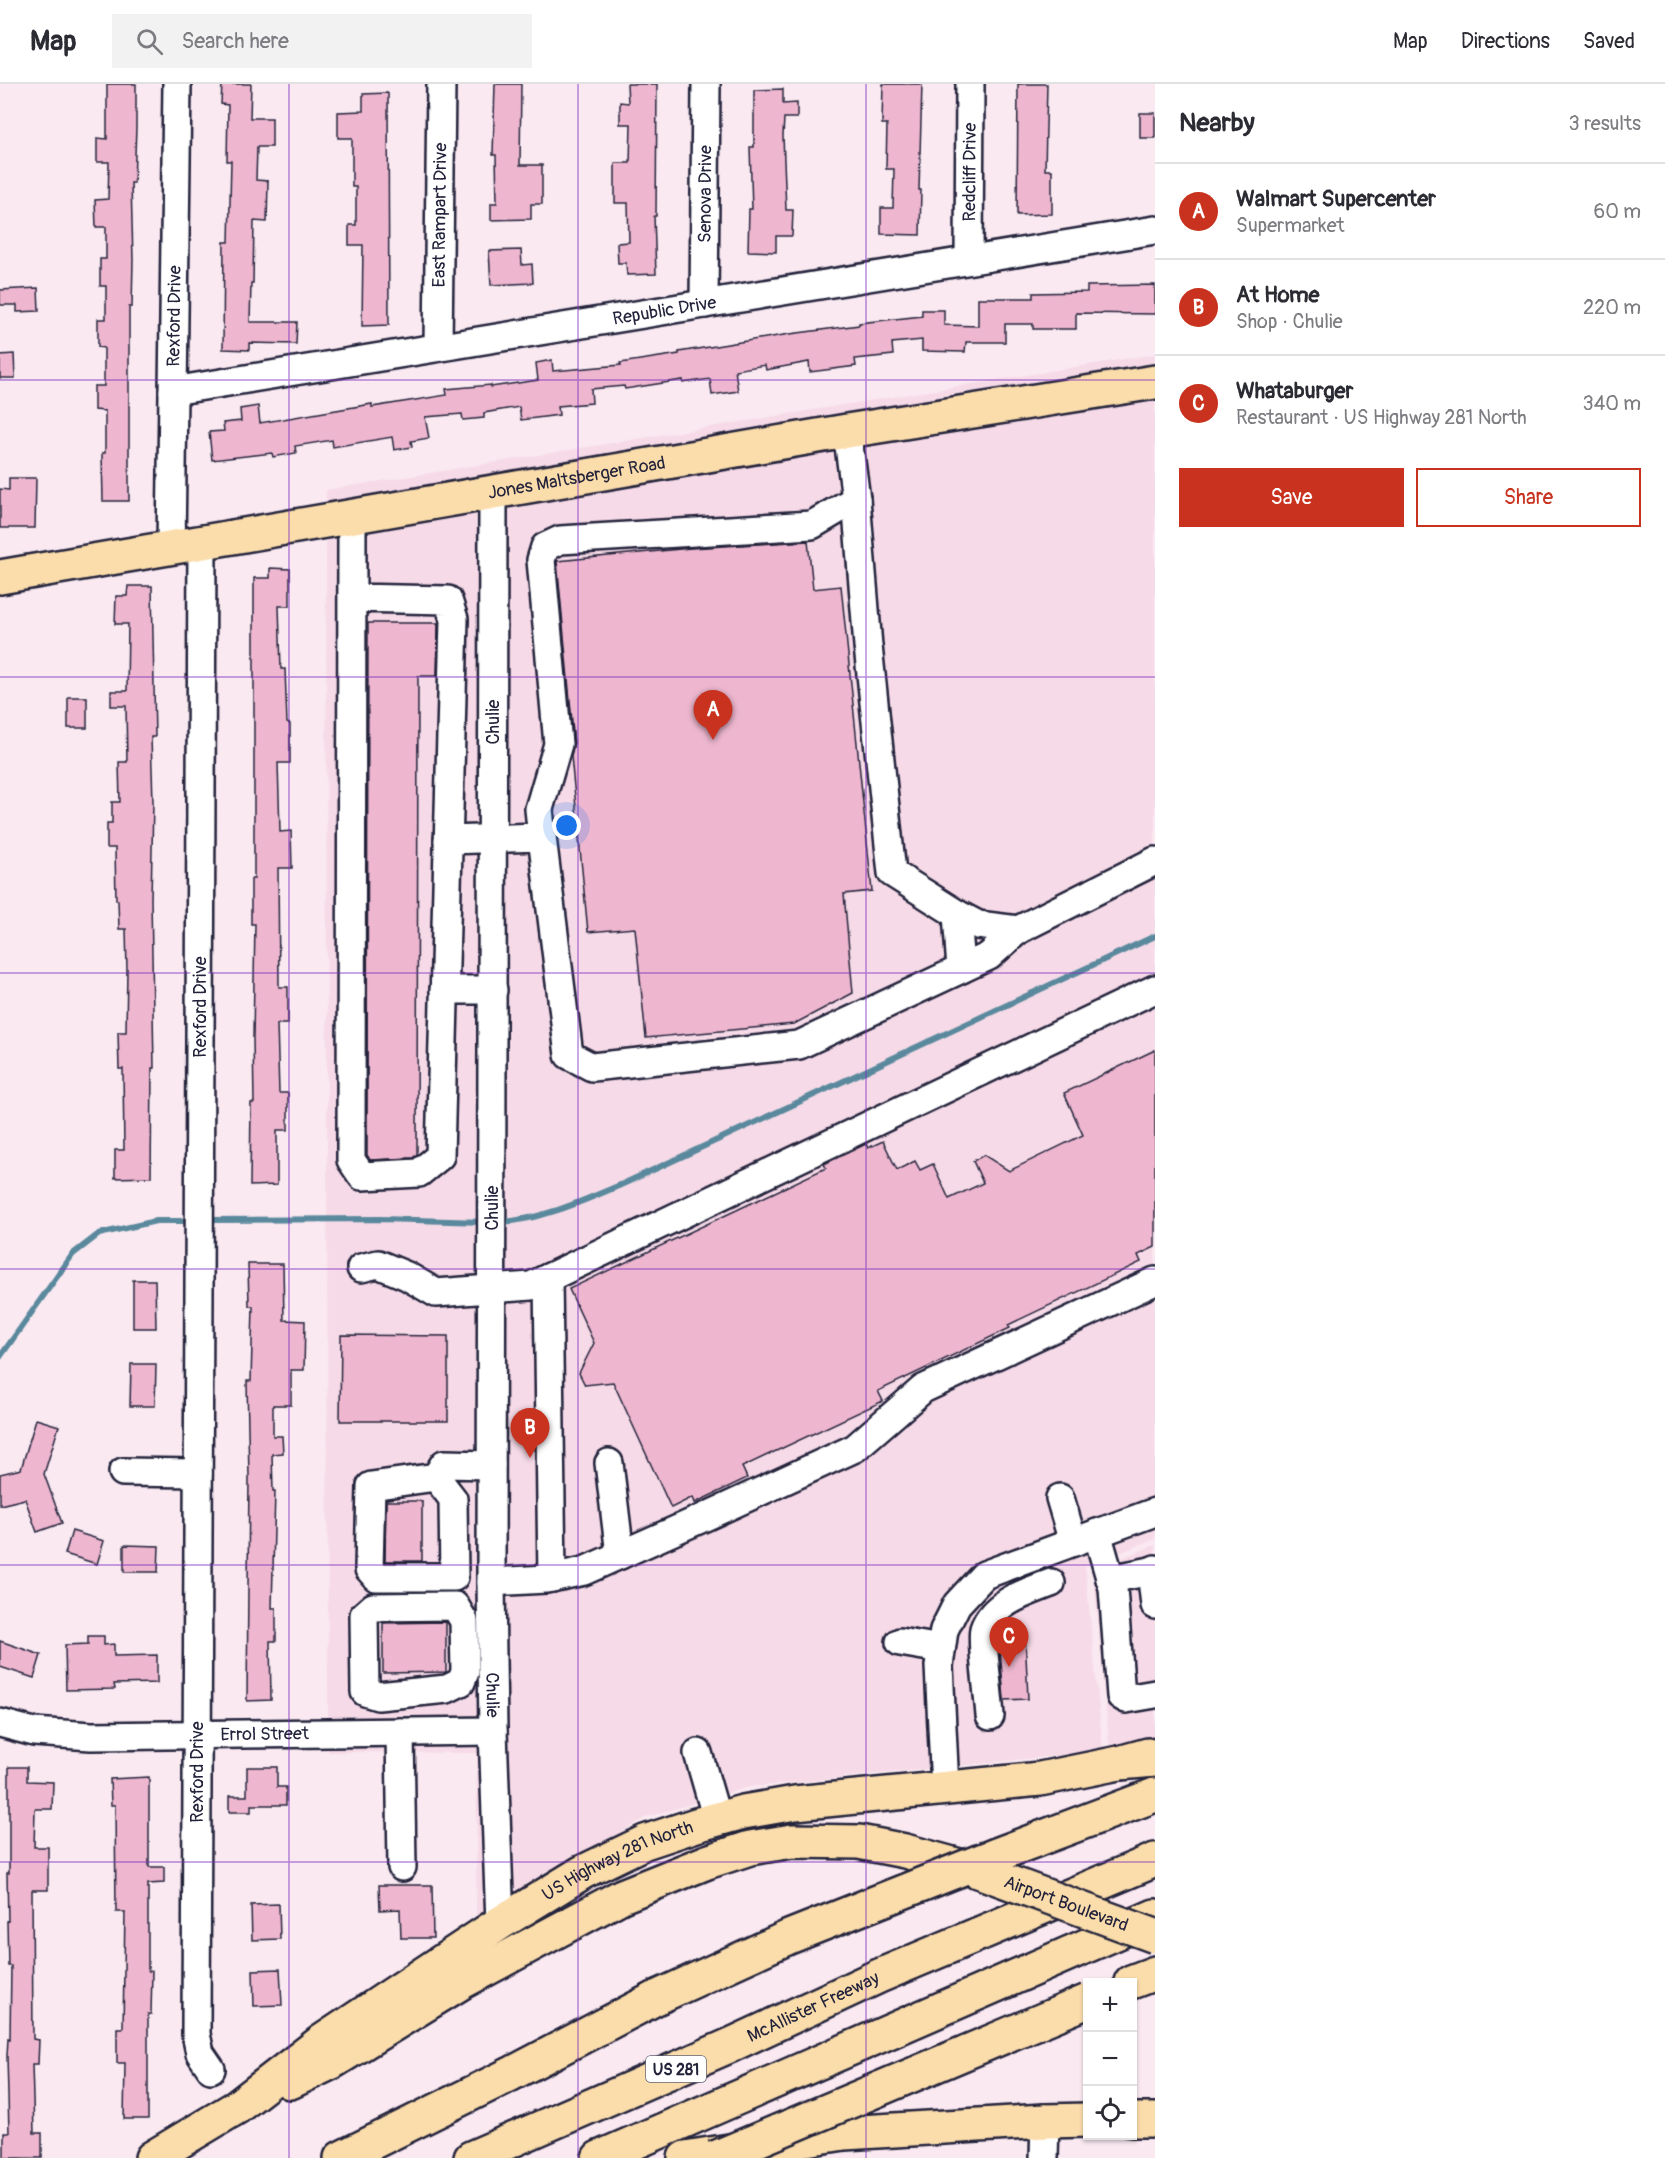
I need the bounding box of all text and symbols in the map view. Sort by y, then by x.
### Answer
search box [112,14,532,68]
text: Map [30,24,76,59]
icon: search [133,25,166,58]
text: Search here [181,27,289,55]
text: Map [1393,28,1428,55]
text: Directions [1461,28,1550,55]
text: Saved [1583,28,1635,55]
text: Nearby [1179,107,1255,139]
text: 3 results [1569,111,1641,136]
street label: Redcliff Drive [958,122,982,222]
street label: East Rampart Drive [428,142,452,288]
street label: Senova Drive [694,145,717,243]
text: Walmart Supercenter [1236,185,1436,213]
text: A [1192,199,1205,224]
text: 60 m [1594,199,1641,224]
text: Supermarket [1236,213,1345,238]
street label: Rexford Drive [162,265,187,367]
text: At Home [1236,281,1319,309]
street label: Republic Drive [611,291,718,331]
text: B [1193,295,1204,320]
text: 220 m [1583,295,1641,320]
text: Shop · Chulie [1236,309,1343,334]
text: Whataburger [1236,377,1353,405]
text: C [1192,391,1205,416]
text: 340 m [1582,391,1641,416]
text: Restaurant · US Highway 281 North [1236,405,1527,430]
street label: Jones Maltsberger Road [486,452,667,505]
button: Save [1179,468,1404,527]
button: Share [1416,468,1641,527]
pin: A [694,690,732,740]
street label: Chulie [482,699,505,744]
your location [552,811,581,840]
street label: Rexford Drive [189,956,212,1058]
street label: Chulie [481,1185,504,1230]
pin: B [510,1408,550,1458]
pin: C [990,1618,1028,1667]
street label: Chulie [480,1672,504,1718]
street label: Rexford Drive [186,1721,209,1823]
street label: Errol Street [220,1722,310,1746]
street label: US Highway 281 North [538,1816,696,1906]
street label: Airport Boulevard [1001,1871,1131,1937]
street label: McAllister Freeway [744,1966,883,2048]
map controls [1083,1978,1137,2140]
button: + [1083,1978,1137,2032]
button: − [1083,2032,1137,2086]
road number: US 281 [646,2056,706,2082]
button: locate [1083,2086,1137,2140]

